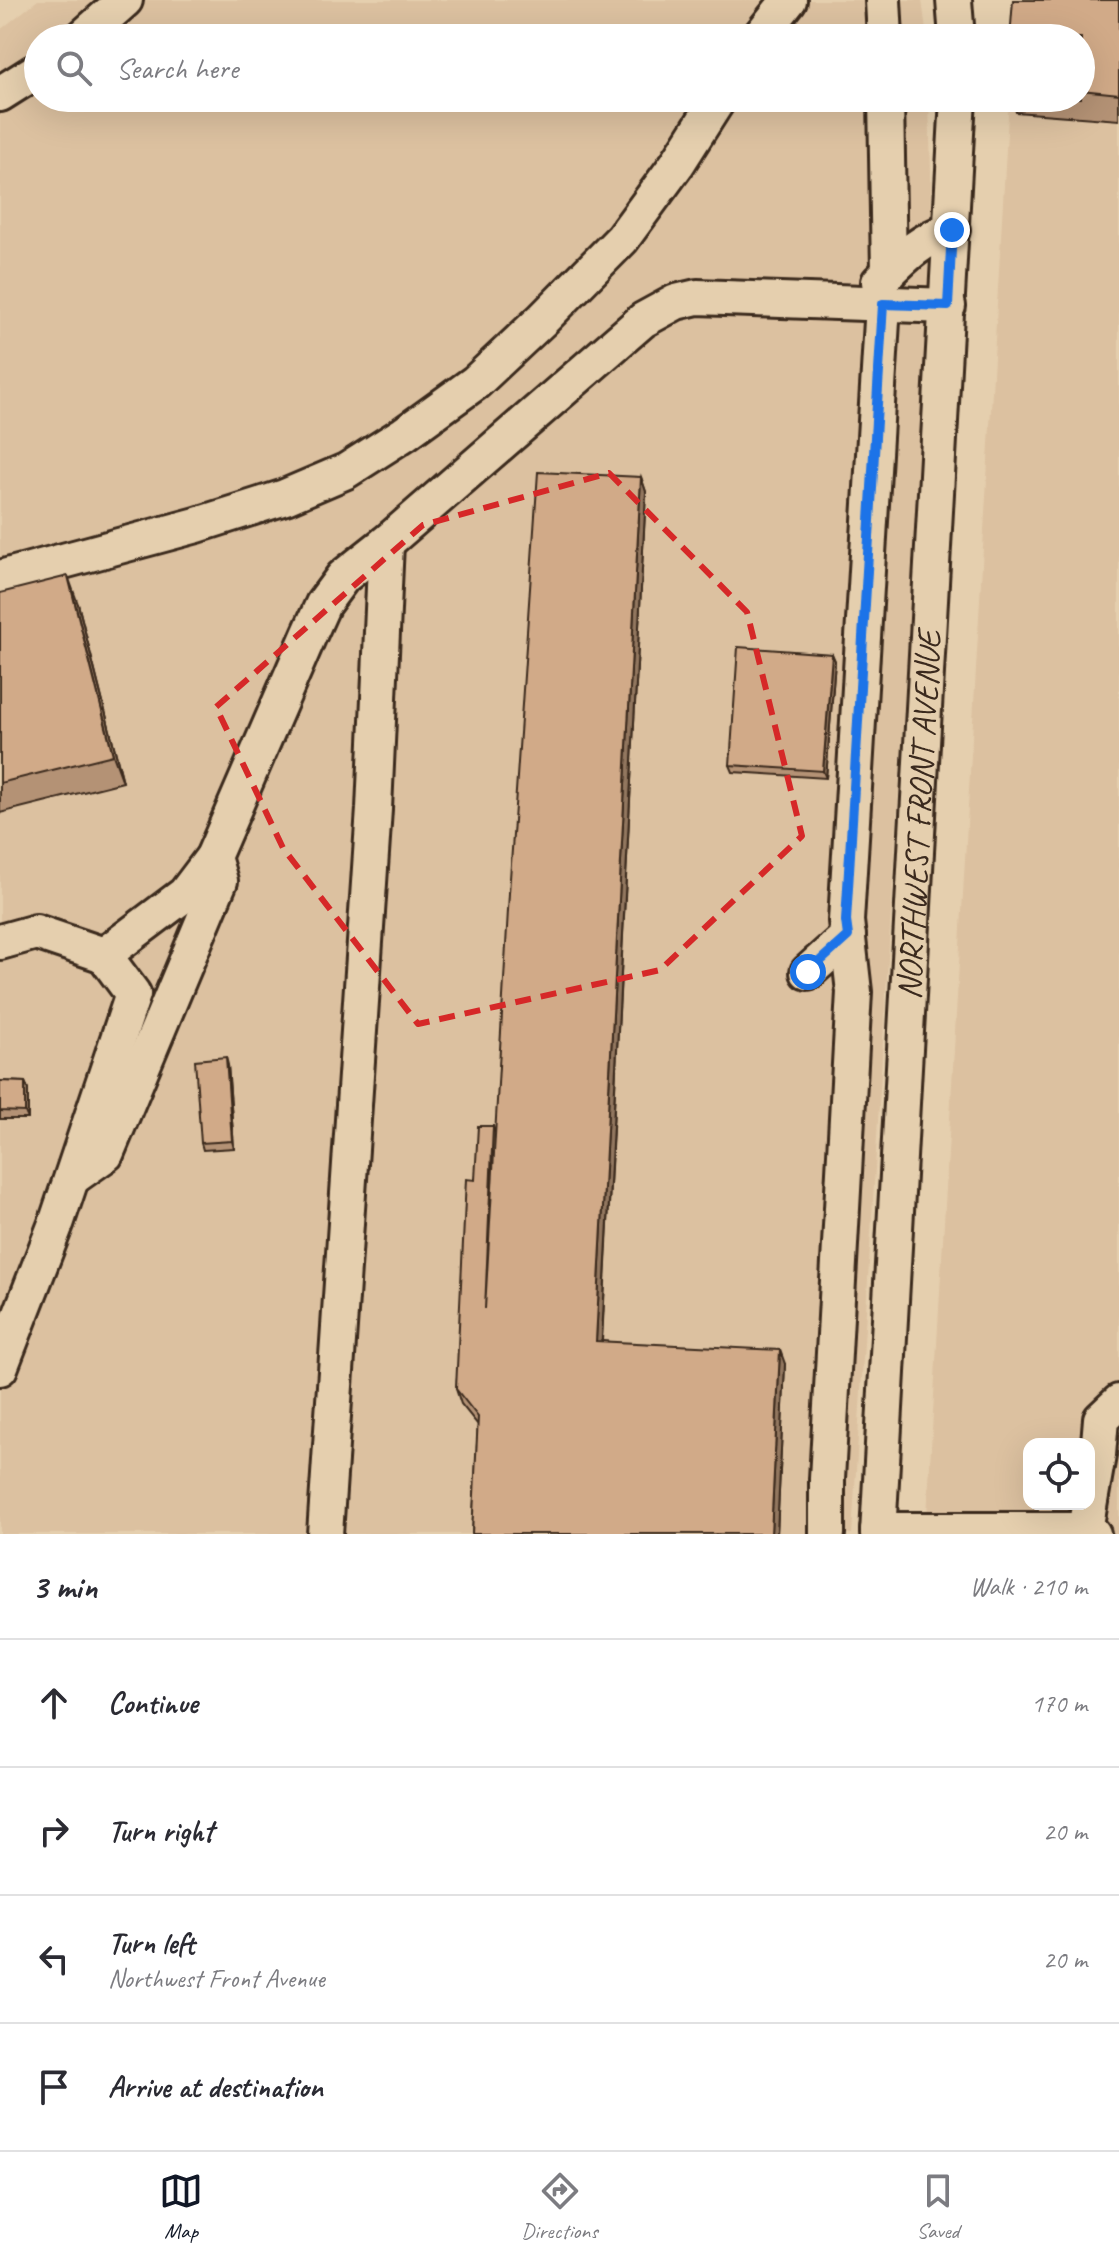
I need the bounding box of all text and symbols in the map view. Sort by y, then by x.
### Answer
search box [24,24,1095,112]
icon: search [52,46,96,90]
text: Search here [116,49,238,87]
route end [934,212,970,248]
street label: NORTHWEST FRONT AVENUE [887,626,951,1001]
route start [790,954,826,990]
map controls [1023,1438,1095,1510]
button: locate [1023,1438,1095,1510]
text: 3 min [32,1565,97,1608]
text: Walk · 210 m [970,1570,1087,1603]
icon: ahead [32,1681,76,1725]
text: Continue [108,1684,198,1722]
text: 170 m [1031,1687,1087,1720]
icon: right [32,1809,76,1853]
text: Turn right [108,1812,213,1850]
text: 20 m [1043,1815,1087,1848]
text: Turn left [108,1924,195,1962]
icon: left [32,1937,76,1981]
text: 20 m [1043,1943,1087,1976]
text: Northwest Front Avenue [108,1962,325,1995]
icon: arrive [32,2065,76,2109]
text: Arrive at destination [108,2068,323,2106]
tab: Map [159,2169,203,2245]
tab: Directions [521,2169,598,2245]
tab: Saved [916,2169,960,2245]

